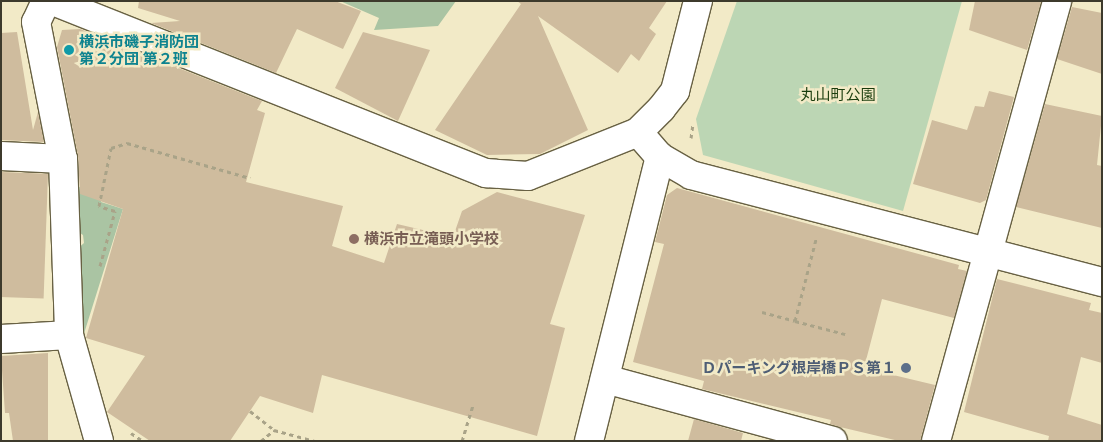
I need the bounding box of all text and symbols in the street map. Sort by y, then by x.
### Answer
place label: 横浜市磯子消防団 第２分団 第２班 [79,32,199,67]
marker: 横浜市磯子消防団 第２分団 第２班 [63,44,75,56]
park label: 丸山町公園 [801,86,875,104]
place label: 横浜市立滝頭小学校 [364,230,499,248]
marker: 横浜市立滝頭小学校 [348,233,360,245]
place label: Ｄパーキング根岸橋ＰＳ第１ [701,359,896,377]
marker: Ｄパーキング根岸橋ＰＳ第１ [900,362,912,374]

